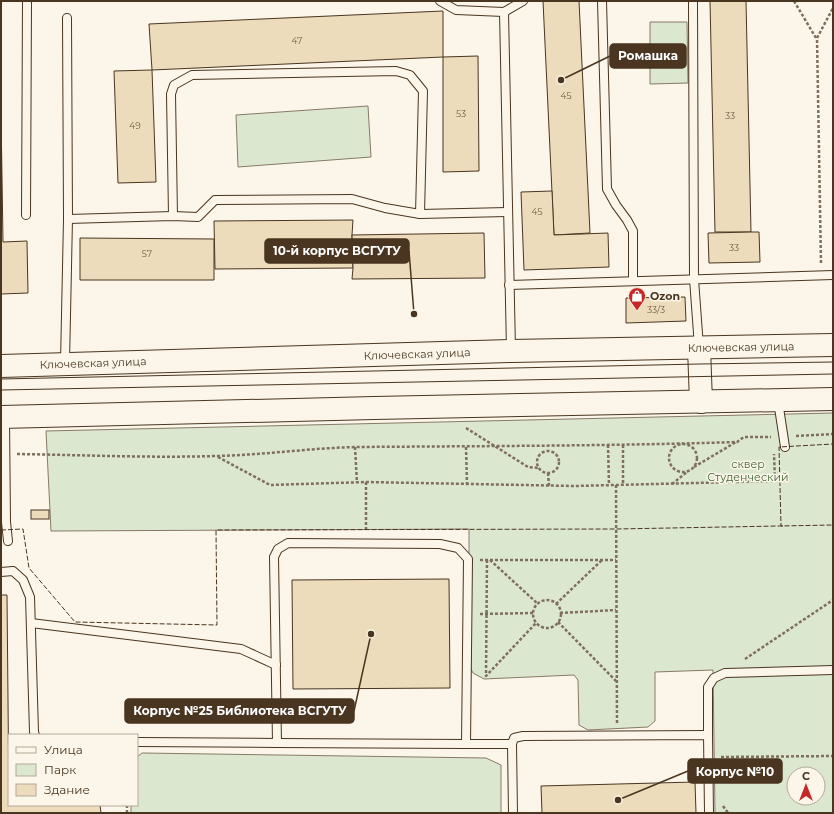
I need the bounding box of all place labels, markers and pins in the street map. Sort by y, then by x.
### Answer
callout: Ромашка [610,44,686,68]
callout: 10-й корпус ВСГУТУ [265,239,409,263]
shop icon: Ozon [627,286,647,311]
place label: Ozon [650,289,680,303]
callout: Корпус №25 Библиотека ВСГУТУ [125,699,354,723]
callout: Корпус №10 [688,759,782,783]

